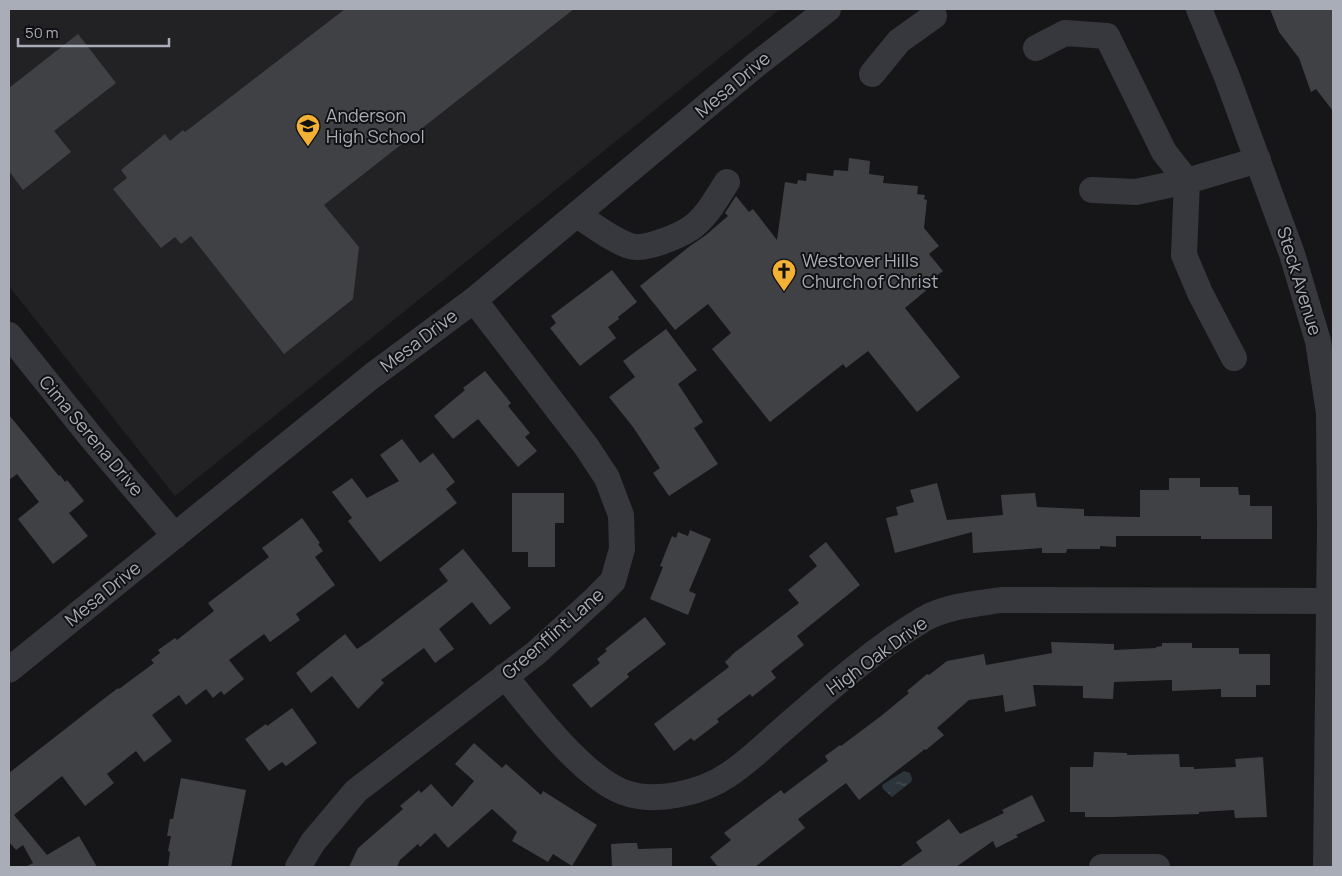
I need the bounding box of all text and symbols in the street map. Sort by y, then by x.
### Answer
scale bar [18,15,169,47]
text: 50 m [25,22,59,43]
street label: Mesa Drive [690,46,775,123]
place label: Anderson High School [326,103,425,148]
school or university icon: Anderson High School [295,113,321,147]
street label: Steck Avenue [1272,223,1328,338]
place label: Westover Hills Church of Christ [802,248,938,293]
church icon: Westover Hills Church of Christ [771,258,797,292]
street label: Mesa Drive [375,303,462,377]
street label: Cima Serena Drive [34,370,149,501]
street label: Mesa Drive [60,555,145,631]
street label: Greenflint Lane [496,582,608,684]
street label: High Oak Drive [821,610,932,700]

